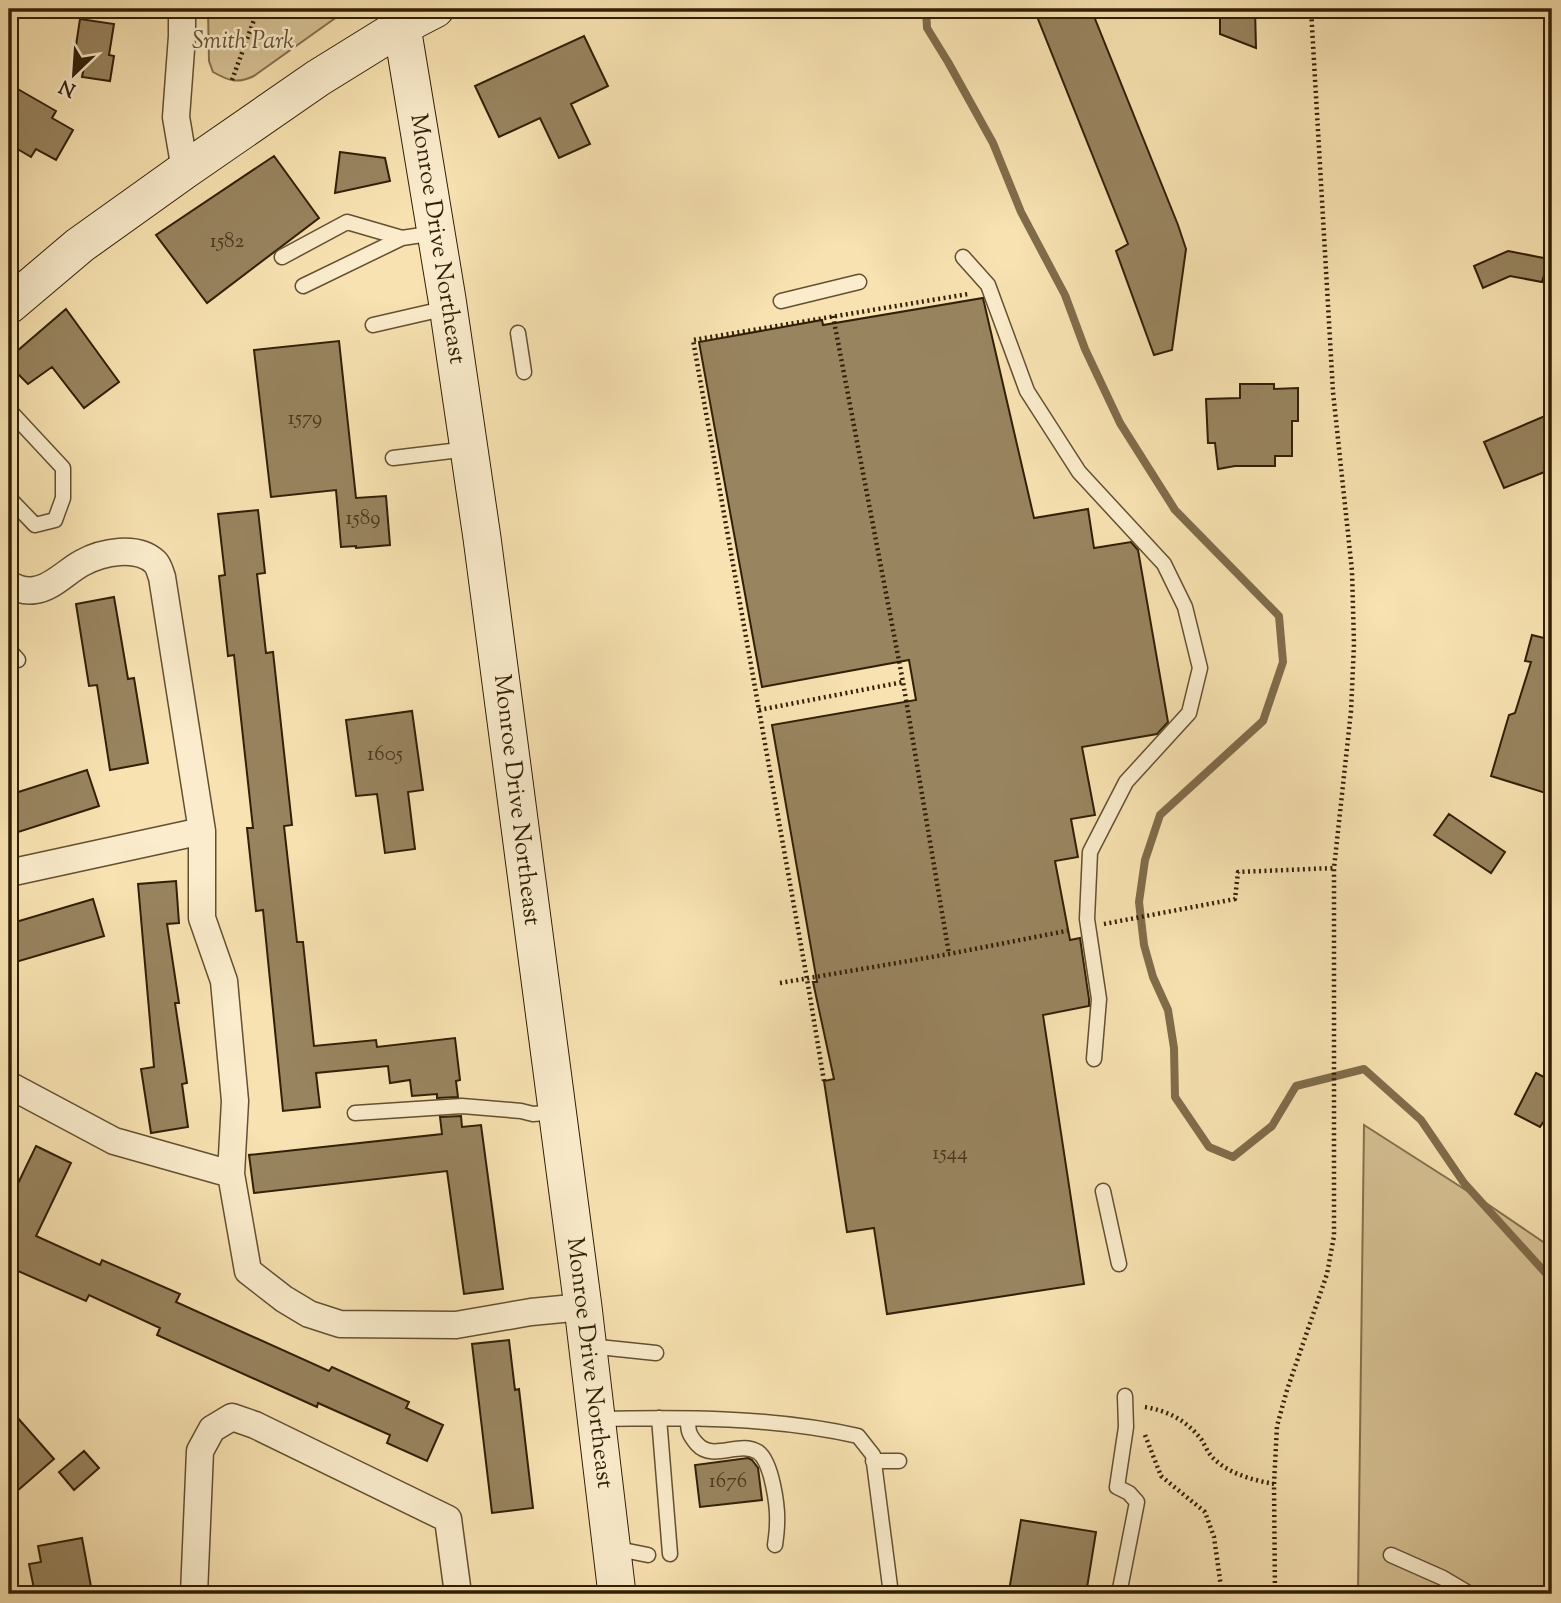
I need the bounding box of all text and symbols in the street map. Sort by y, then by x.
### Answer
park label: Smith Park [192,25,294,59]
north arrow [38,38,108,108]
text: N [55,72,80,103]
street label: Monroe Drive Northeast [400,111,474,367]
house number: 1582 [210,227,244,257]
house number: 1579 [288,404,322,434]
house number: 1589 [345,504,381,534]
street label: Monroe Drive Northeast [484,672,548,928]
house number: 1605 [367,740,403,770]
house number: 1544 [932,1139,968,1169]
street label: Monroe Drive Northeast [557,1235,621,1491]
house number: 1676 [709,1467,747,1497]

